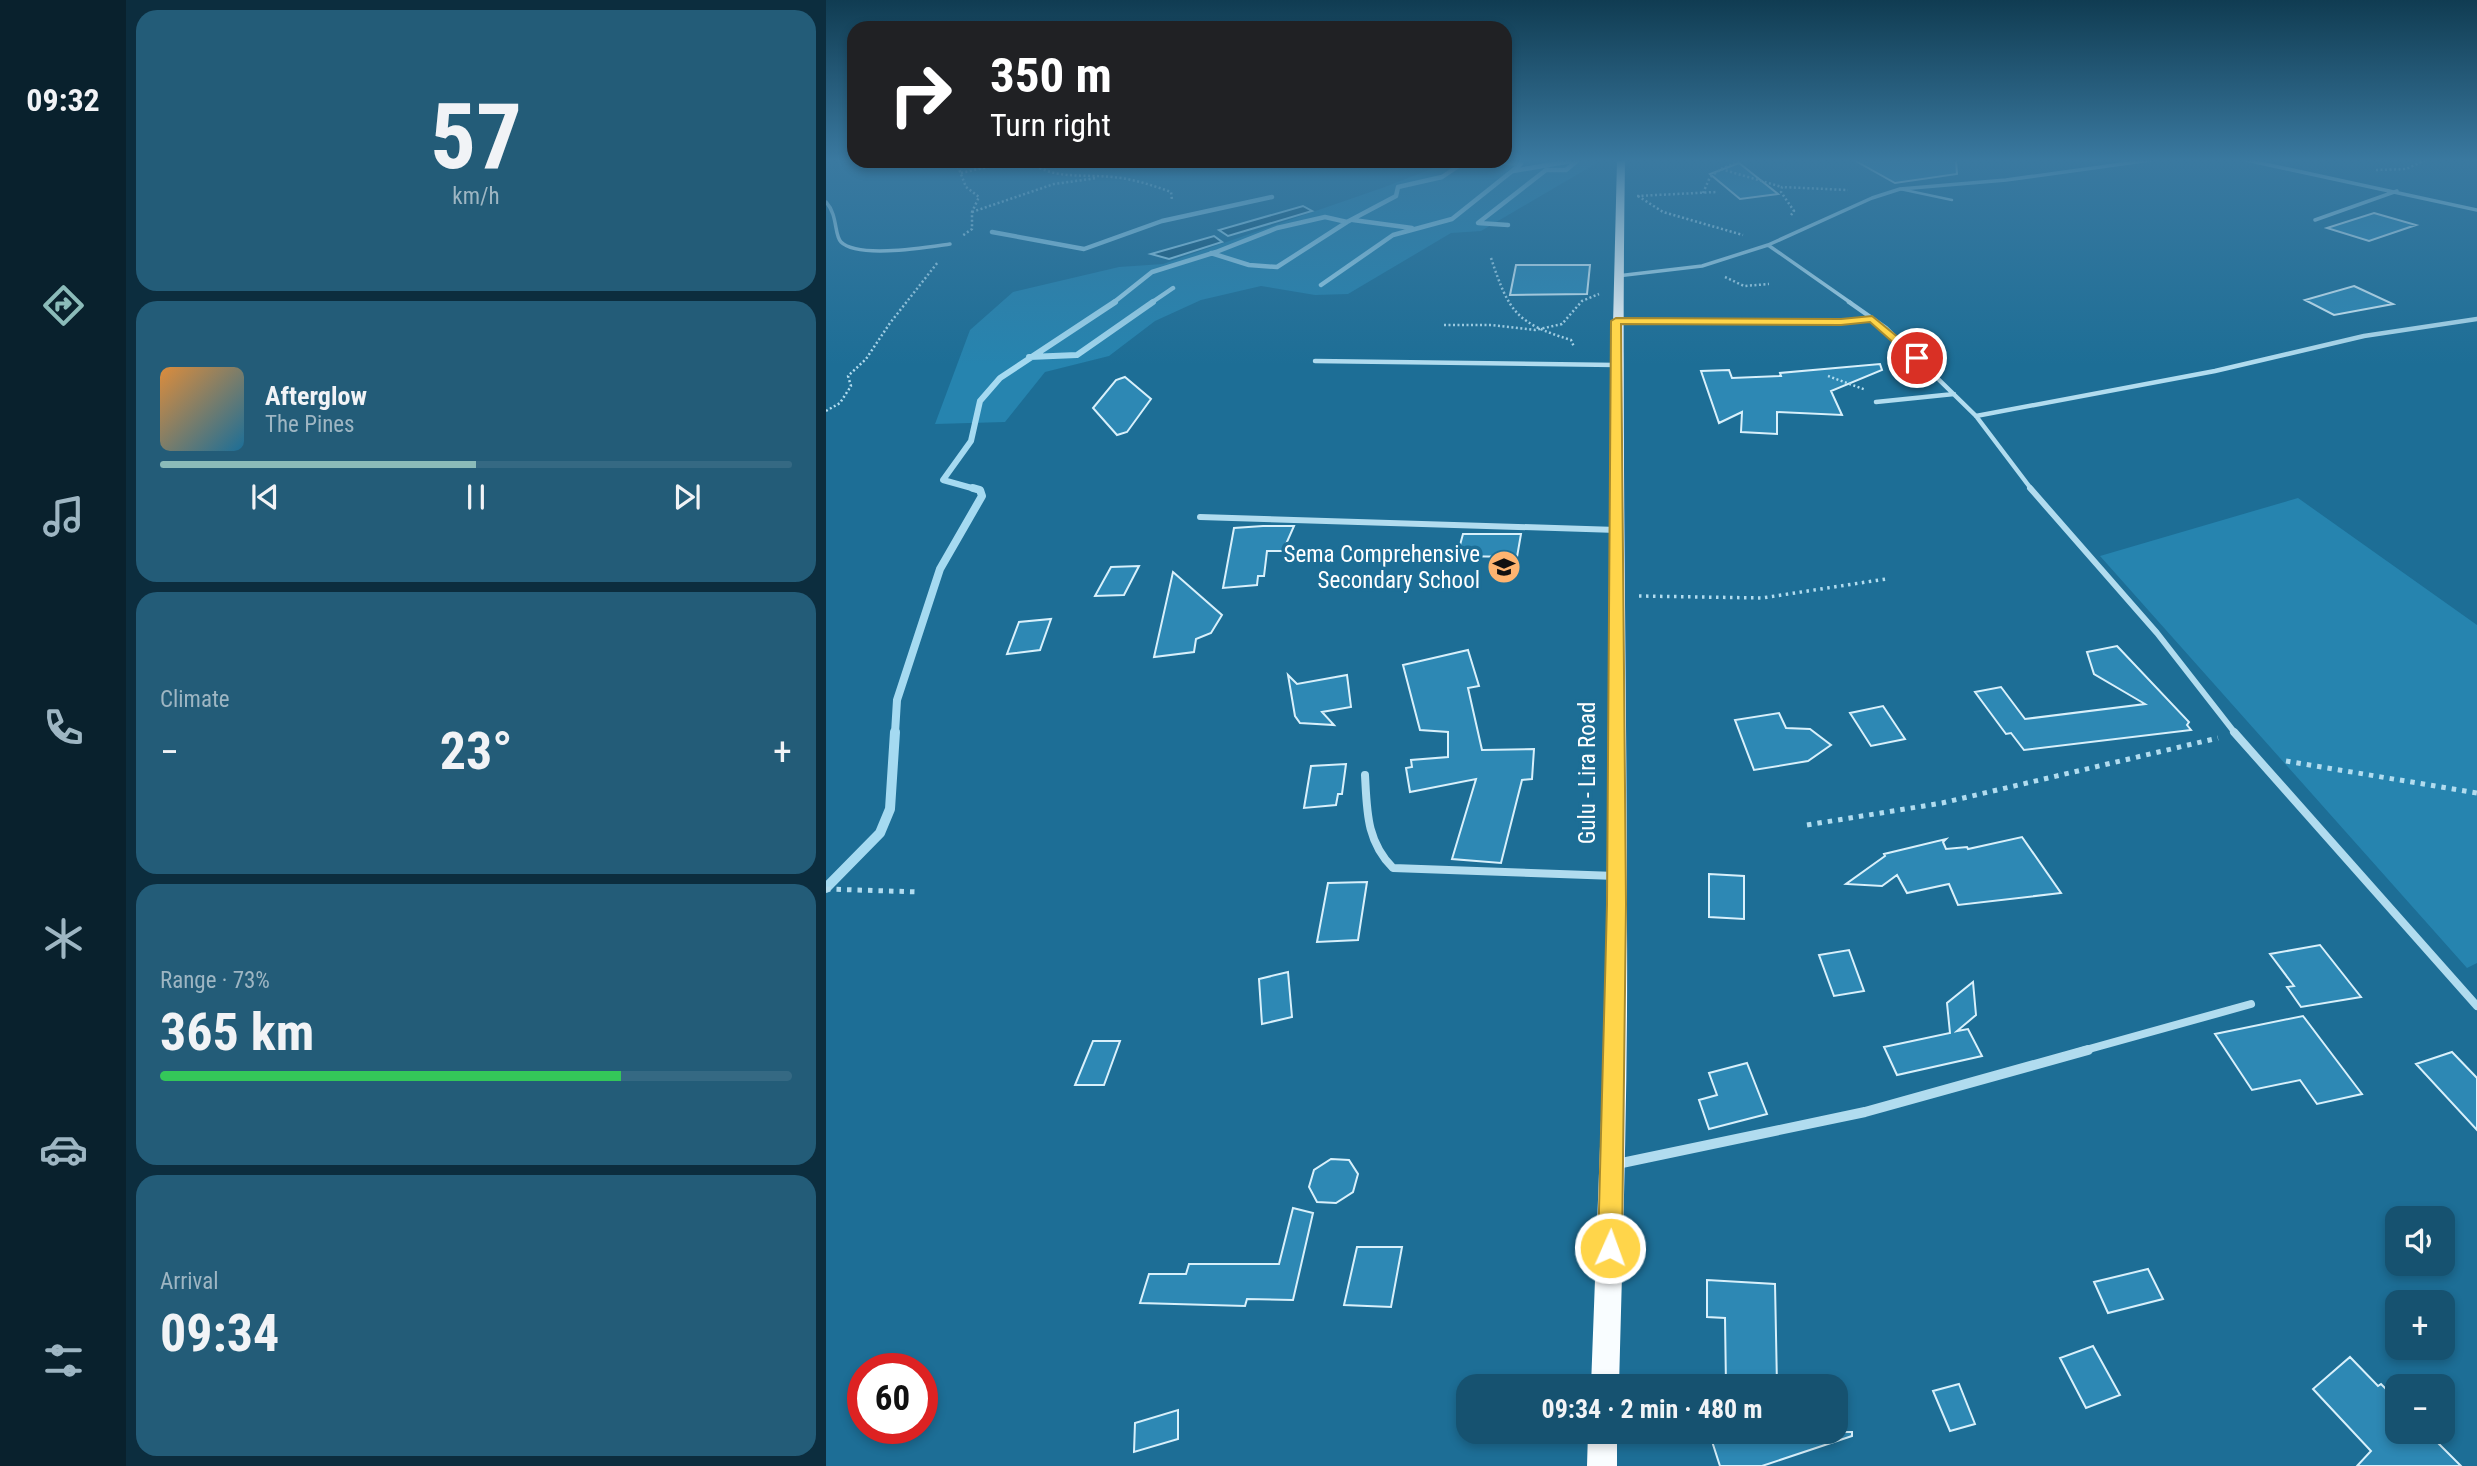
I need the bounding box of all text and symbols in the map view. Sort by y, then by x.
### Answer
text: 350 m [990,47,1112,104]
icon: right [875,49,966,140]
text: 09:32 [26,81,100,119]
text: 57 [430,84,522,190]
text: Turn right [990,106,1111,144]
text: km/h [452,183,500,210]
icon: directions [39,281,88,330]
pin [1887,328,1947,388]
icon: arrive [1898,339,1936,377]
text: Afterglow [265,381,367,411]
text: The Pines [265,411,355,438]
icon: previous [246,478,284,516]
icon: pause [457,478,495,516]
icon: next [668,478,706,516]
icon: music [39,492,88,541]
place label: Sema Comprehensive Secondary School [1284,541,1480,594]
school or university icon: Sema Comprehensive Secondary School [1485,548,1523,586]
text: Climate [160,686,230,713]
street label: Gulu - Lira Road [1574,702,1601,844]
icon: phone [39,703,88,752]
text: 23° [440,721,512,782]
text: − [160,730,179,774]
text: + [773,730,792,774]
icon: climate [39,914,88,963]
text: Range · 73% [160,967,270,994]
text: 365 km [160,1002,314,1063]
icon: car [39,1125,88,1174]
map controls [2385,1206,2455,1444]
button: sound [2385,1206,2455,1276]
position arrow [1573,1211,1647,1285]
text: Arrival [160,1268,219,1295]
button: + [2385,1290,2455,1360]
text: 09:34 [160,1303,279,1364]
icon: filters [39,1336,88,1385]
speed limit sign: 60 [847,1353,938,1444]
button: − [2385,1374,2455,1444]
text: 09:34 · 2 min · 480 m [1542,1394,1762,1424]

